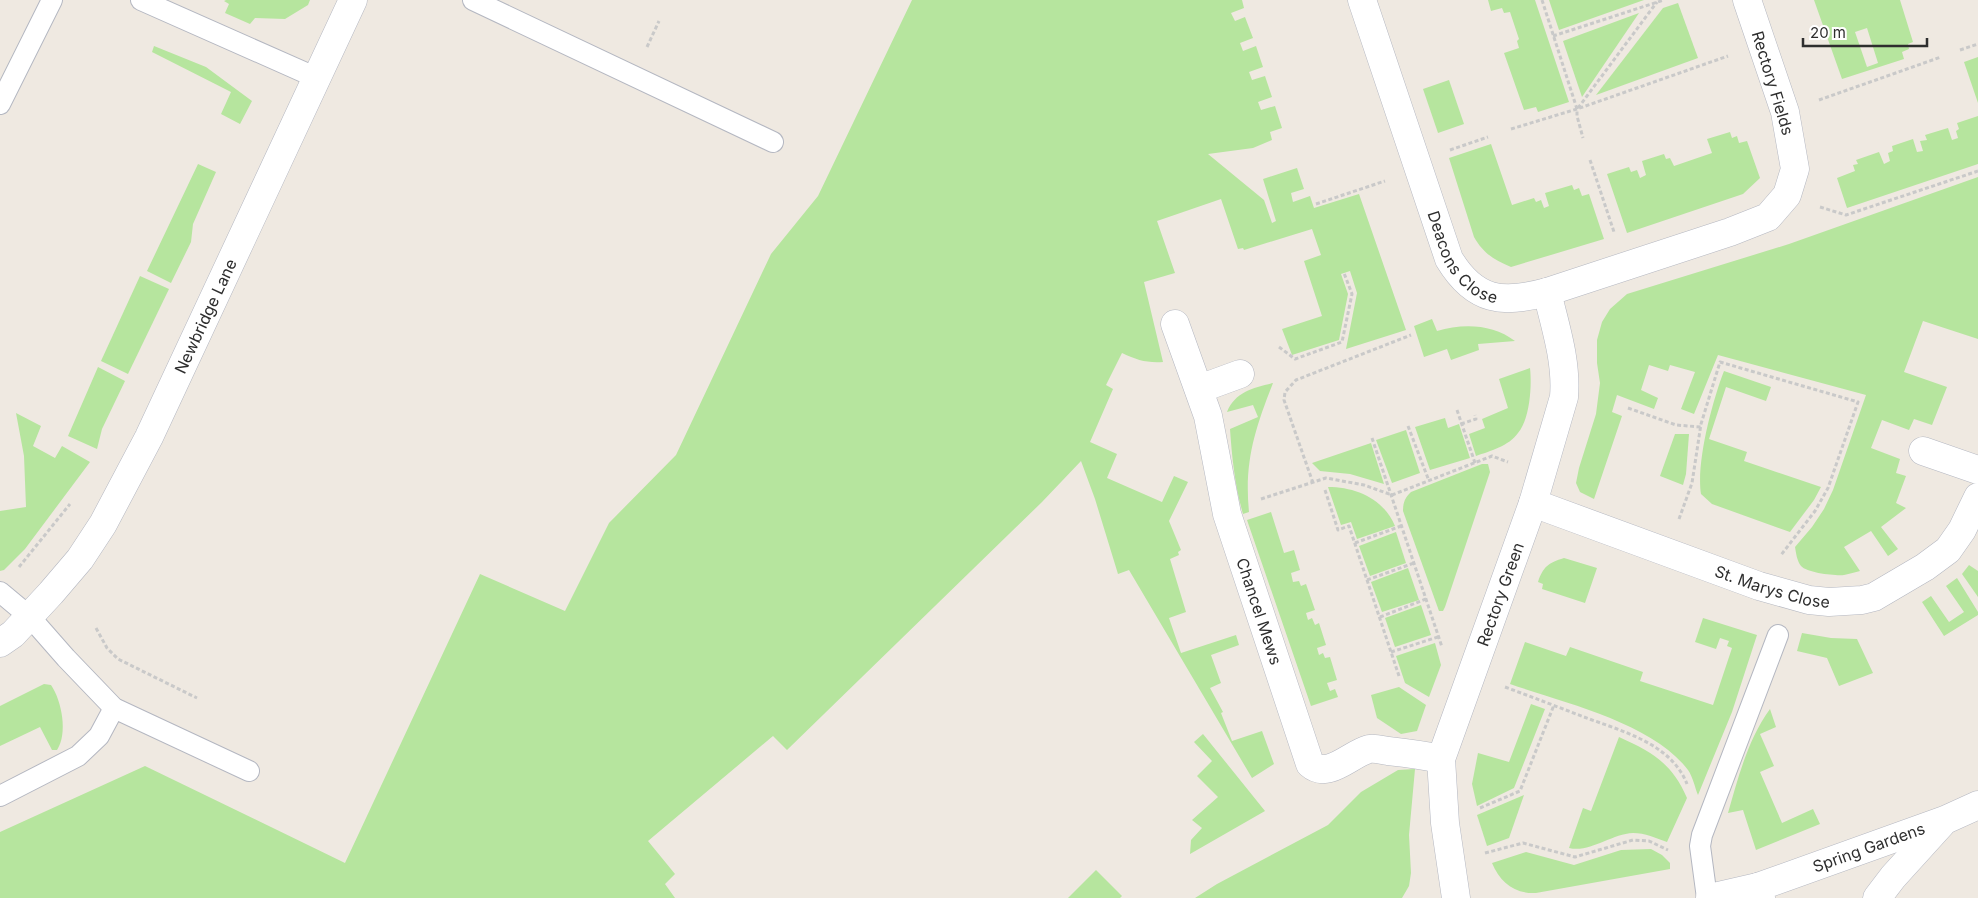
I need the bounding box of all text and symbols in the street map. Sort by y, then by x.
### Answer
scale bar [1803,15,1927,47]
text: 20 m [1810,23,1846,42]
street label: Rectory Fields [1748,29,1798,137]
street label: Deacons Close [1424,208,1500,307]
street label: Newbridge Lane [170,256,241,377]
street label: Rectory Green [1472,540,1528,649]
street label: Chancel Mews [1232,555,1286,667]
street label: St. Marys Close [1712,561,1831,612]
street label: Spring Gardens [1810,818,1927,877]

